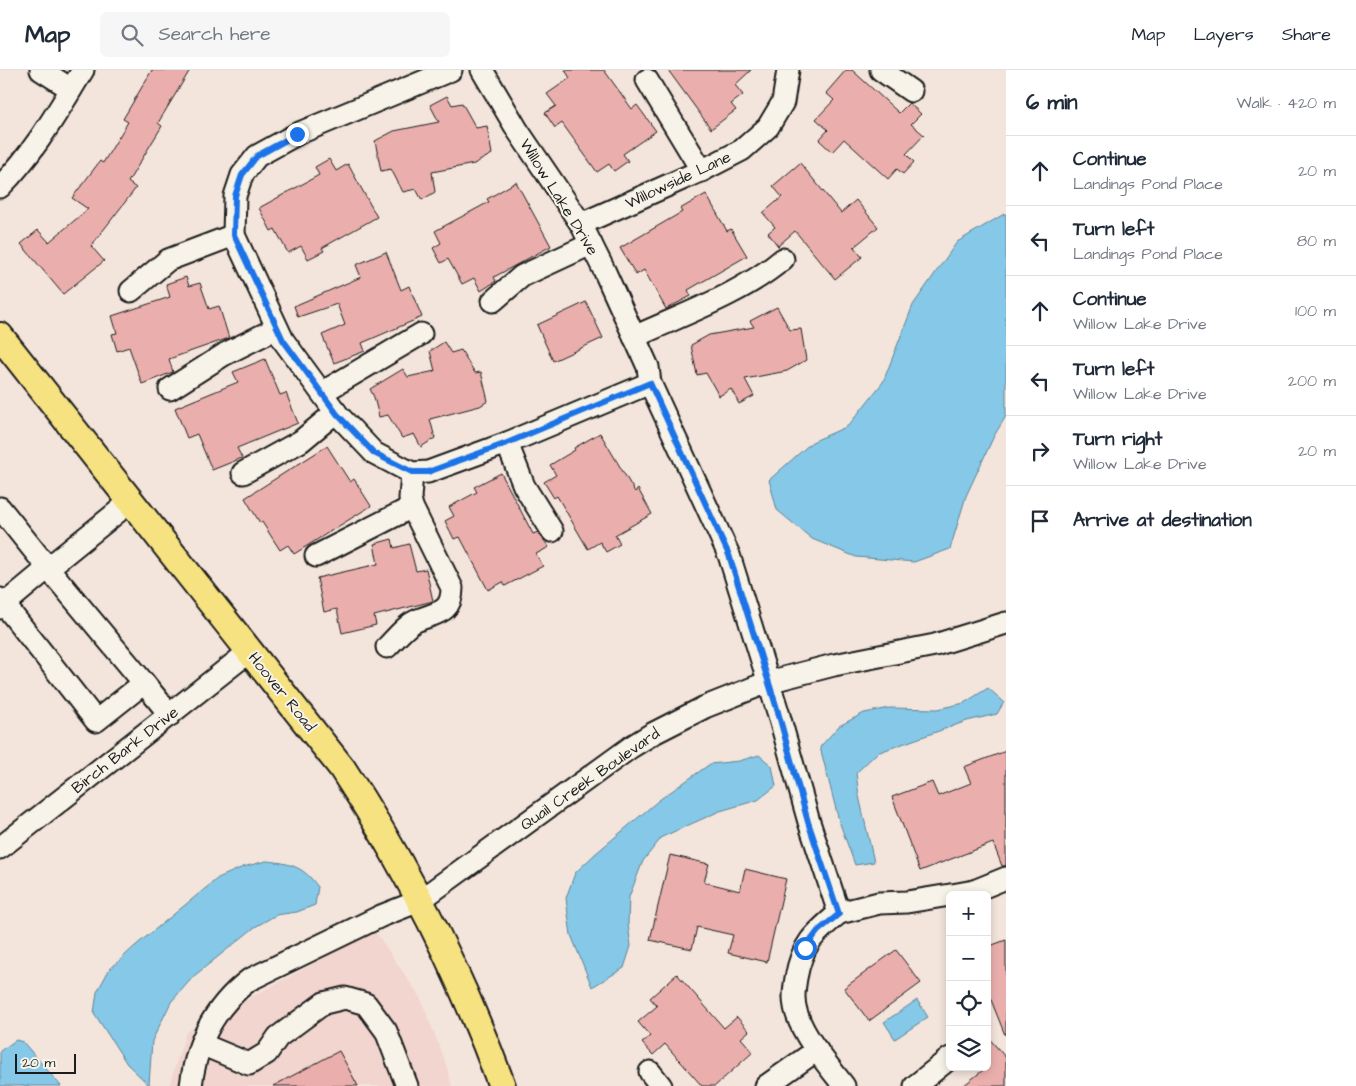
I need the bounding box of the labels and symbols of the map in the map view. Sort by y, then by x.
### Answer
route end [286,123,309,146]
street label: Willow Lake Drive [514,135,604,260]
street label: Willowside Lane [622,146,735,214]
street label: Hoover Road [243,648,321,736]
street label: Birch Bark Drive [67,701,183,799]
street label: Quail Creek Boulevard [516,722,664,836]
route start [794,937,817,960]
scale bar [15,1051,76,1074]

